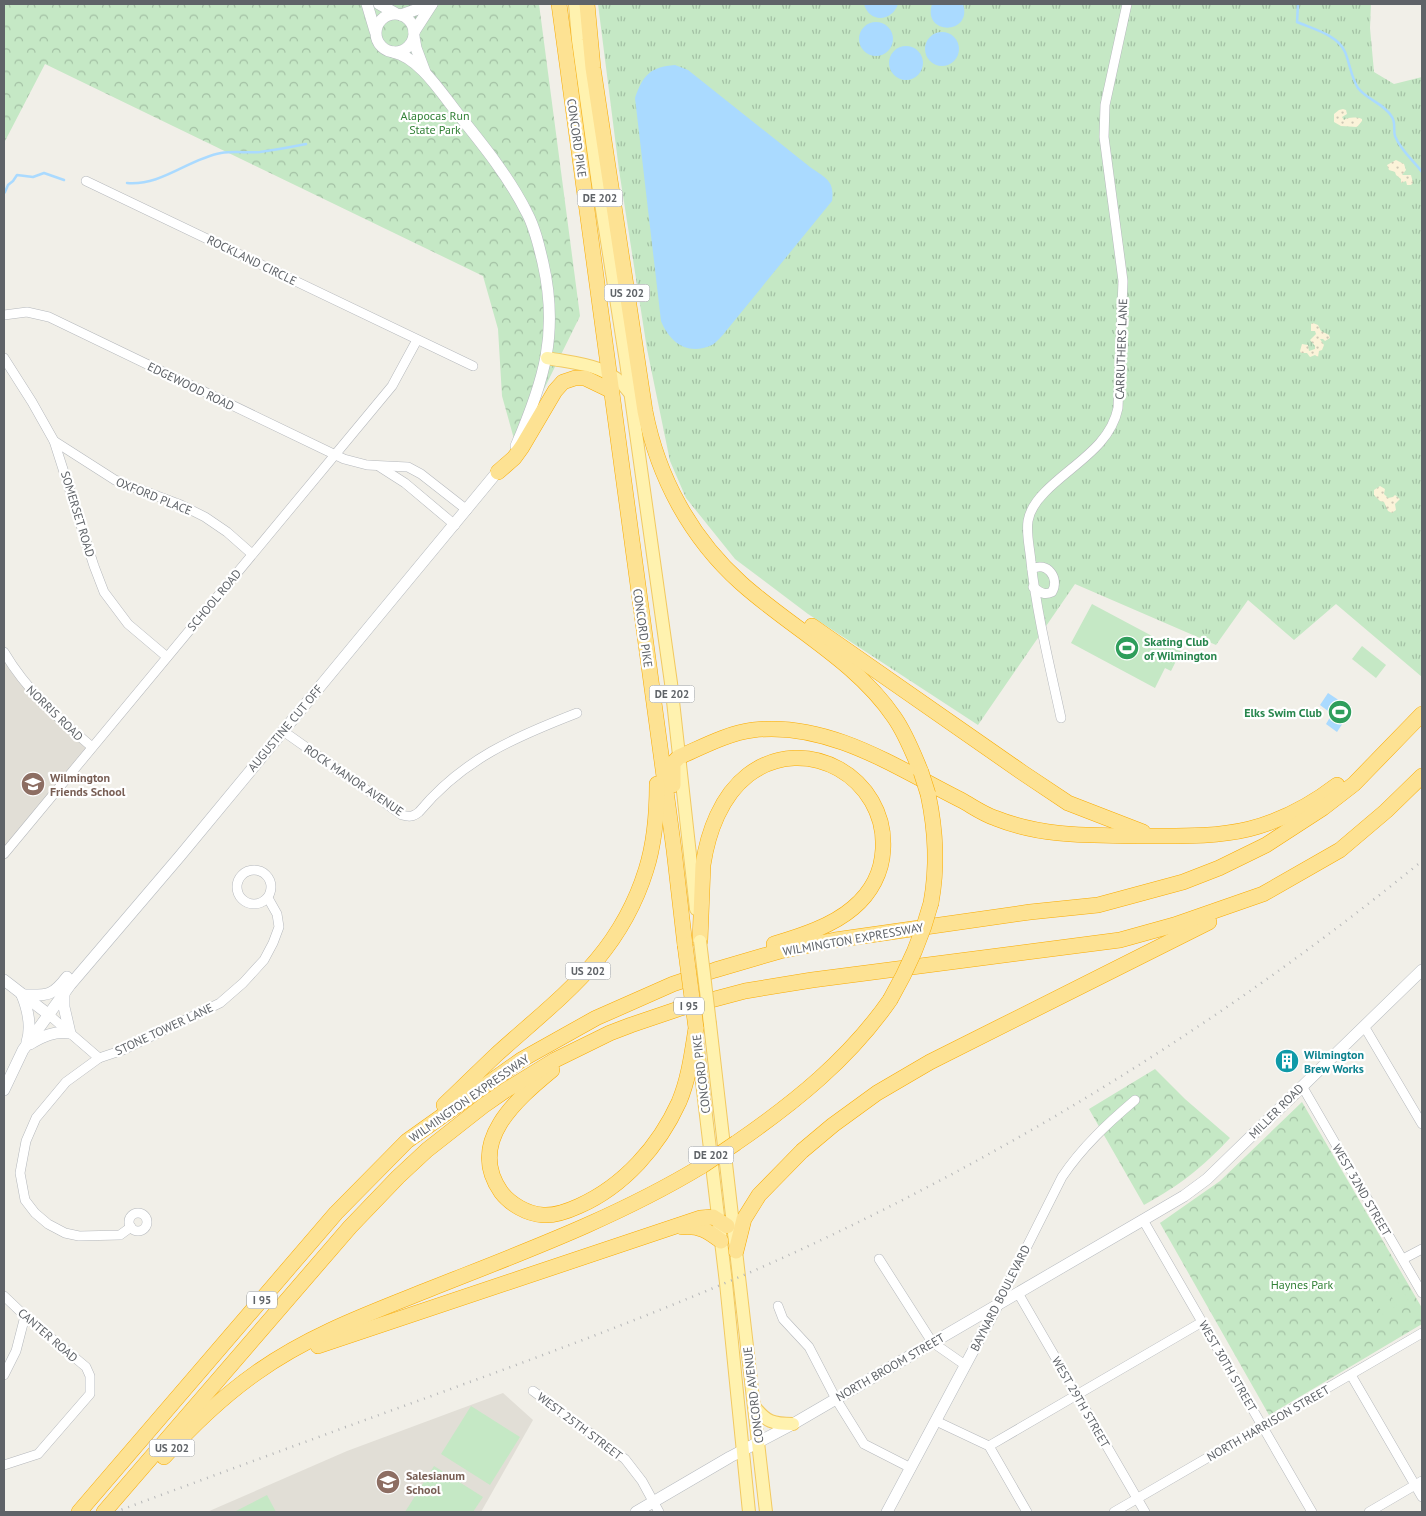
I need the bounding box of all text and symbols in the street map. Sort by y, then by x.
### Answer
street label: CONCORD PIKE [564,97,590,179]
park label: Alapocas Run State Park [400,108,470,137]
road number: DE 202 [578,190,622,207]
street label: ROCKLAND CIRCLE [205,232,299,288]
road number: US 202 [604,284,650,302]
street label: CARRUTHERS LANE [1112,298,1130,400]
street label: EDGEWOOD ROAD [145,359,237,414]
street label: SOMERSET ROAD [58,469,98,559]
street label: OXFORD PLACE [114,474,194,518]
street label: SCHOOL ROAD [184,566,244,634]
street label: CONCORD PIKE [630,587,656,669]
place label: Skating Club of Wilmington [1144,634,1217,663]
sports icon: Skating Club of Wilmington [1114,635,1140,661]
street label: AUGUSTINE CUT OFF [244,681,326,775]
street label: NORRIS ROAD [24,682,87,744]
road number: DE 202 [650,686,694,702]
sports icon: Elks Swim Club [1327,699,1353,725]
place label: Elks Swim Club [1244,705,1323,720]
street label: ROCK MANOR AVENUE [301,741,407,819]
place label: Wilmington Friends School [50,770,126,799]
school or university icon: Wilmington Friends School [20,771,46,797]
street label: WILMINGTON EXPRESSWAY [781,919,925,959]
road number: US 202 [566,962,610,979]
road number: I 95 [674,998,704,1014]
street label: STONE TOWER LANE [113,1000,215,1058]
street label: CONCORD PIKE [689,1034,713,1114]
place label: Wilmington Brew Works [1304,1047,1364,1076]
building icon: Wilmington Brew Works [1274,1048,1300,1074]
street label: WILMINGTON EXPRESSWAY [406,1051,532,1145]
street label: MILLER ROAD [1245,1080,1307,1142]
street label: WEST 32ND STREET [1329,1141,1395,1239]
road number: DE 202 [688,1146,734,1164]
street label: BAYNARD BOULEVARD [967,1242,1033,1354]
park label: Haynes Park [1271,1277,1334,1292]
road number: I 95 [247,1292,277,1308]
street label: CANTER ROAD [15,1305,81,1365]
street label: WEST 30TH STREET [1196,1318,1260,1415]
street label: NORTH BROOM STREET [833,1330,947,1404]
street label: CONCORD AVENUE [740,1346,766,1444]
street label: WEST 29TH STREET [1049,1354,1113,1451]
street label: NORTH HARRISON STREET [1204,1382,1332,1464]
street label: WEST 25TH STREET [534,1389,626,1463]
road number: US 202 [150,1440,194,1456]
place label: Salesianum School [406,1468,465,1497]
school or university icon: Salesianum School [375,1469,401,1495]

